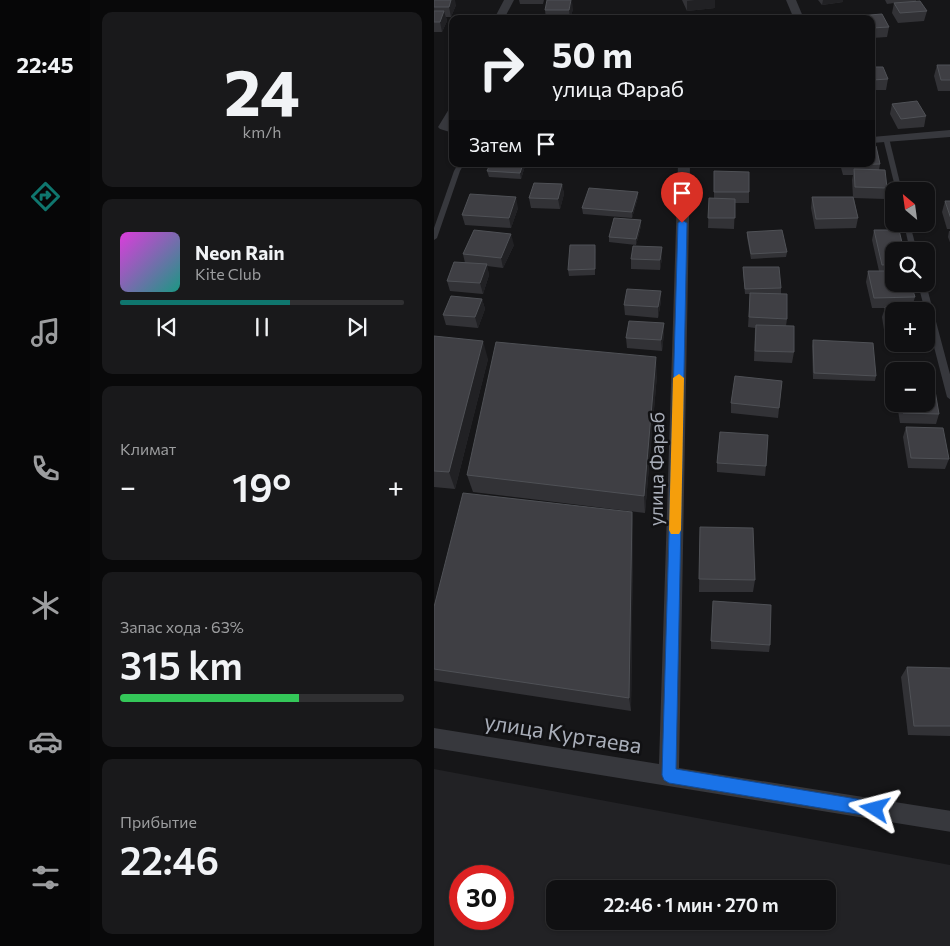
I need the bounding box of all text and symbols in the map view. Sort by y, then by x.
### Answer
text: 50 m [552,32,633,75]
icon: right [469,35,534,100]
text: 24 [224,50,300,129]
text: 22:45 [16,51,74,78]
text: улица Фараб [552,75,684,102]
text: km/h [243,122,281,141]
icon: arrive [532,130,560,158]
text: Затем [469,133,522,156]
pin [661,172,703,223]
icon: directions [28,179,63,214]
icon: arrive [668,179,696,207]
north arrow [885,182,935,232]
map controls [885,182,935,412]
text: Neon Rain [195,241,285,264]
button: search [885,242,935,292]
text: Kite Club [195,264,261,283]
button: + [885,302,935,352]
icon: previous [153,313,181,341]
icon: pause [248,313,276,341]
icon: next [343,313,371,341]
icon: music [28,315,63,350]
button: − [885,362,935,412]
street label: улица Фараб [644,412,668,526]
text: Климат [120,439,176,458]
icon: phone [28,451,63,486]
text: 19° [232,463,291,510]
text: − [120,469,136,503]
text: + [388,469,404,503]
icon: climate [28,588,63,623]
text: Запас хода · 63% [120,617,244,636]
text: 315 km [120,641,243,688]
street label: улица Куртаева [482,707,644,759]
icon: car [28,724,63,759]
position arrow [848,782,900,834]
text: Прибытие [120,812,197,831]
text: 22:46 [120,836,219,883]
icon: filters [28,860,63,895]
speed limit sign: 30 [449,865,514,930]
text: 22:46 · 1 мин · 270 m [603,893,779,916]

